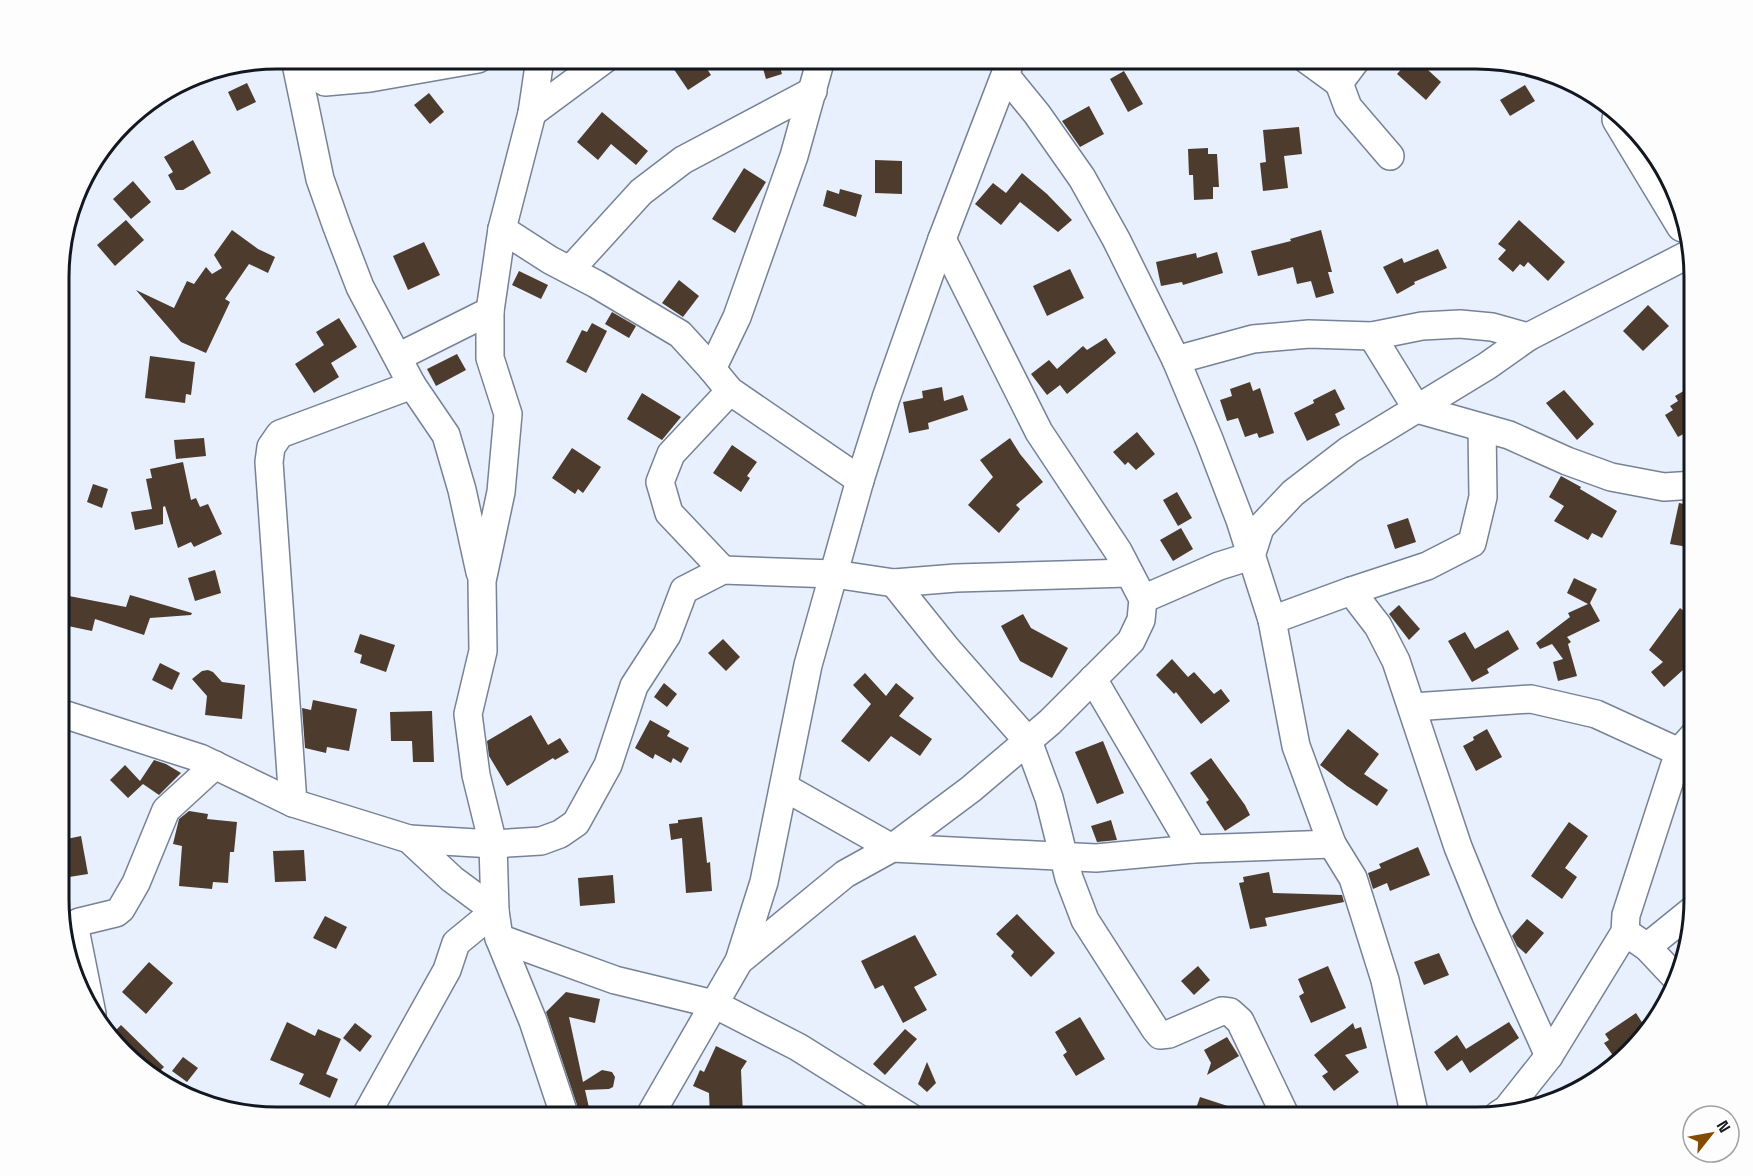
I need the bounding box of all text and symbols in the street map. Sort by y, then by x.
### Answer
north arrow [1681,1104,1741,1164]
text: N [1712,1117,1735,1137]

